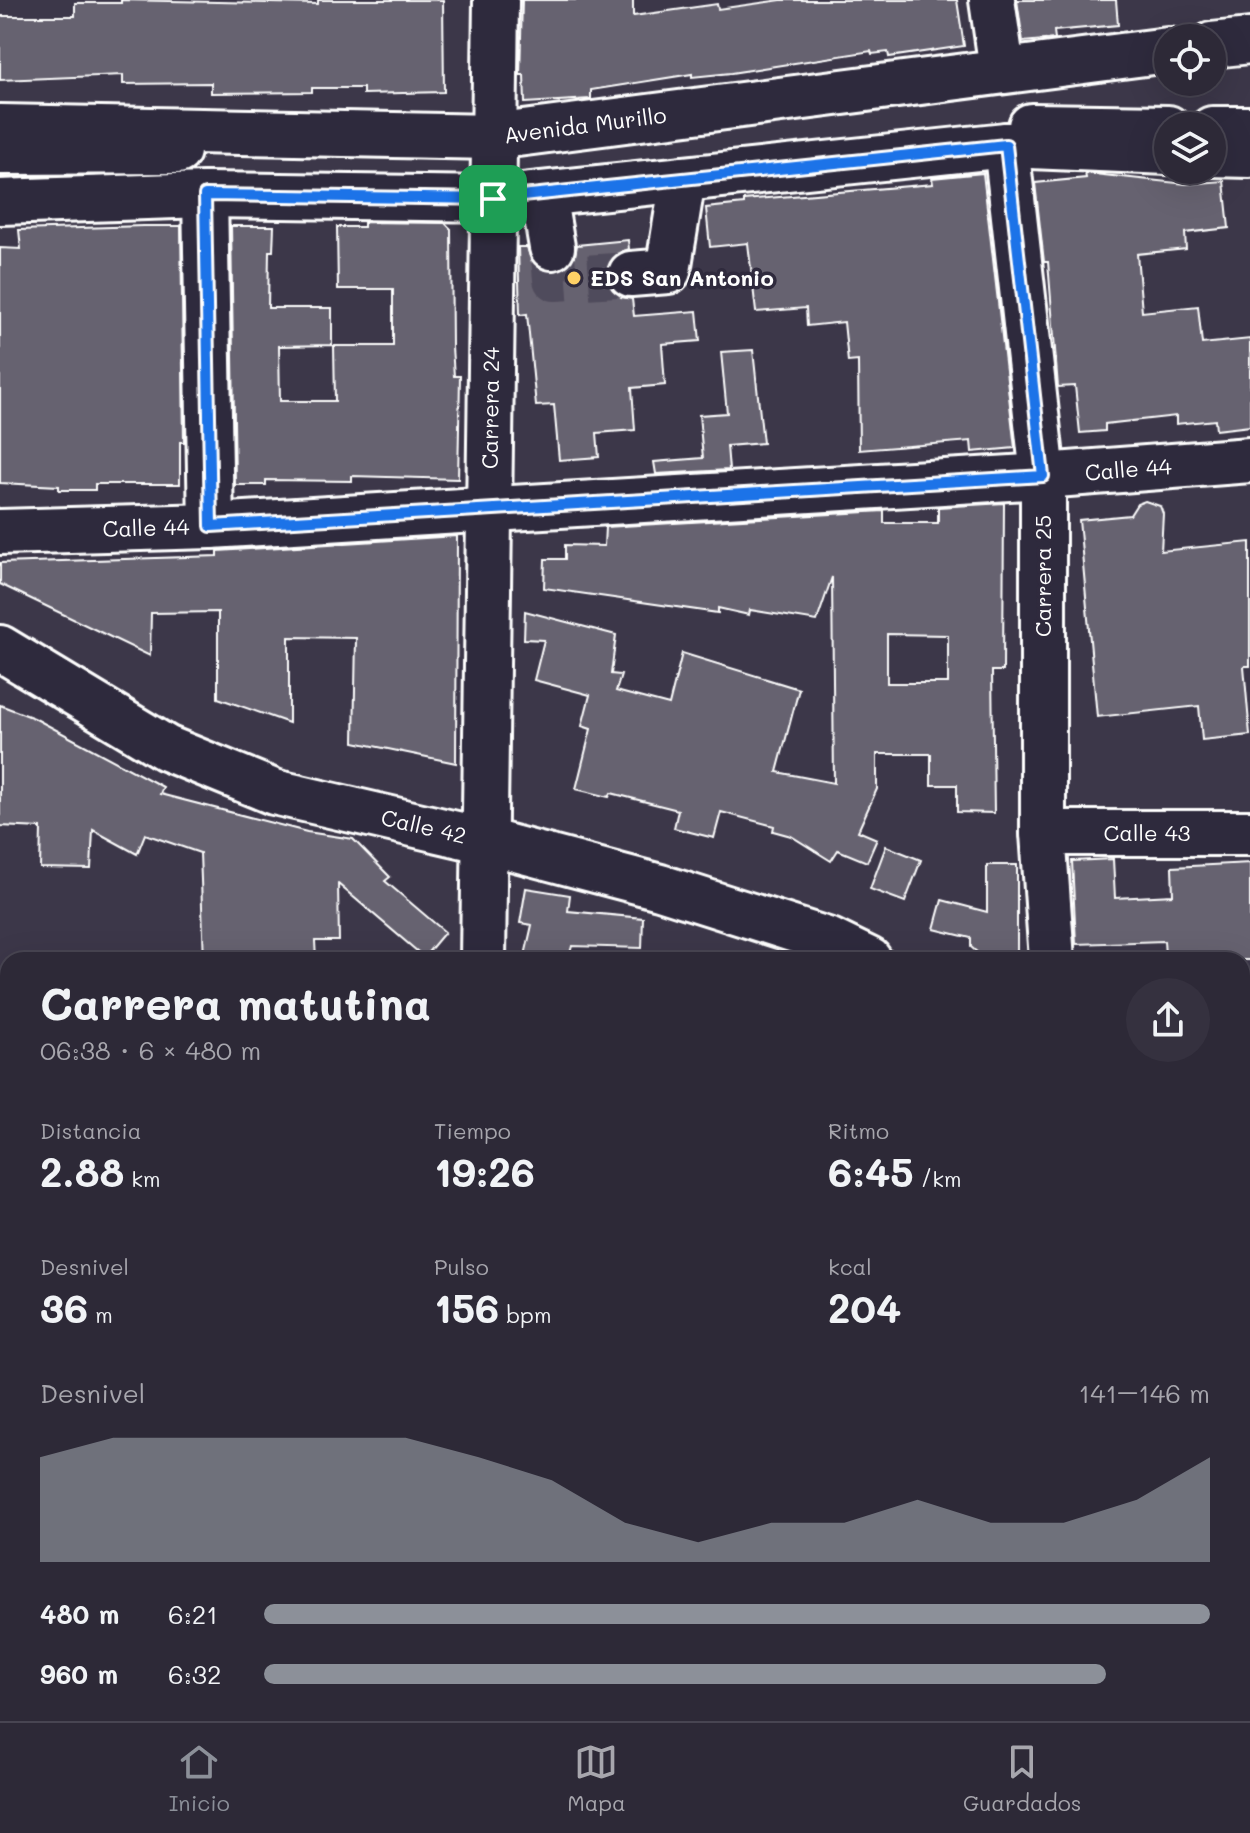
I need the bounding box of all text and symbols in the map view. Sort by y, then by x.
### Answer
map controls [1154,24,1226,184]
button: locate [1154,24,1226,96]
street label: Avenida Murillo [502,100,668,149]
button: layers [1154,112,1226,184]
pin [459,165,527,233]
icon: arrive [471,177,515,221]
place label: EDS San Antonio [590,263,774,292]
marker: EDS San Antonio [565,269,583,287]
street label: Carrera 24 [475,347,505,469]
street label: Calle 44 [1084,451,1173,487]
street label: Calle 44 [102,512,190,543]
street label: Carrera 25 [1028,515,1057,637]
street label: Calle 42 [378,802,469,850]
street label: Calle 43 [1104,818,1191,847]
text: Carrera matutina [40,974,431,1031]
button: share [1126,978,1210,1062]
text: 06:38 · 6 × 480 m [40,1033,261,1067]
text: Distancia [40,1116,142,1145]
text: Tiempo [434,1116,511,1145]
text: Ritmo [828,1116,889,1145]
text: 2.88 [40,1145,124,1197]
text: 19:26 [434,1145,535,1197]
text: 6:45 [828,1145,914,1197]
text: km [124,1164,161,1193]
text: /km [914,1164,961,1193]
text: Desnivel [40,1252,129,1281]
text: Pulso [434,1252,489,1281]
text: kcal [828,1252,872,1281]
text: 36 [40,1281,88,1333]
text: 156 [434,1281,499,1333]
text: 204 [828,1281,901,1333]
text: m [88,1300,113,1329]
text: bpm [499,1300,551,1329]
text: Desnivel [40,1376,145,1410]
text: 141–146 m [1079,1376,1210,1410]
text: 480 m [40,1597,119,1631]
text: 6:21 [168,1597,218,1631]
text: 960 m [40,1657,118,1691]
text: 6:32 [168,1657,221,1691]
tab: Inicio [169,1740,230,1817]
tab: Mapa [567,1740,626,1817]
tab: Guardados [963,1740,1081,1817]

